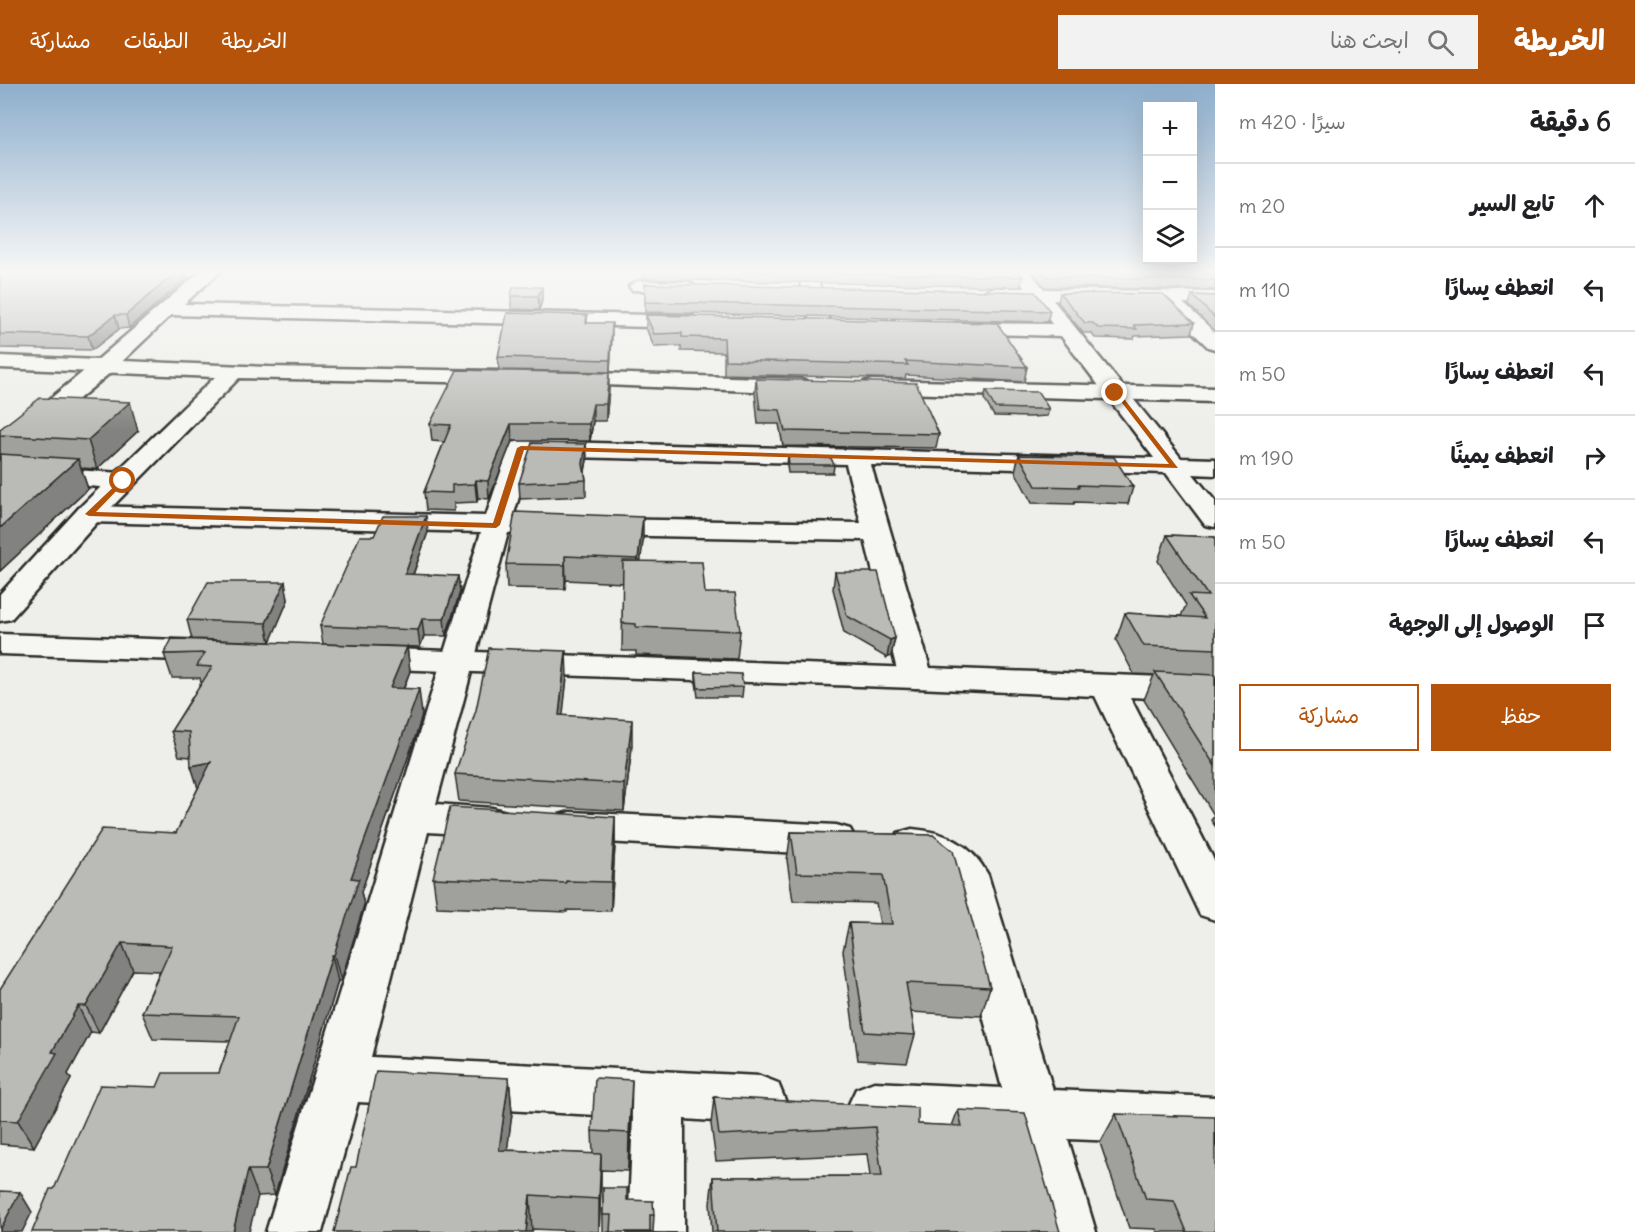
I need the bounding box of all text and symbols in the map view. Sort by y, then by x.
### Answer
search box [1058,15,1478,69]
text: الخريطة [1514,22,1605,58]
text: ابحث هنا [1330,26,1409,54]
icon: search [1424,26,1457,59]
text: مشاركة [30,27,91,54]
text: الطبقات [124,27,189,54]
text: الخريطة [222,27,287,54]
map controls [1143,102,1197,264]
button: + [1143,102,1197,156]
text: 6 دقيقة [1530,105,1611,138]
text: سيرًا · 420 m [1239,109,1346,134]
button: − [1143,156,1197,210]
text: تابع السير [1470,189,1554,217]
icon: ahead [1578,189,1611,222]
text: 20 m [1239,193,1285,218]
button: layers [1143,210,1197,264]
text: انعطف يسارًا [1445,273,1554,301]
icon: left [1578,273,1611,306]
text: 110 m [1239,277,1290,302]
text: انعطف يسارًا [1445,357,1554,385]
icon: left [1578,357,1611,390]
text: 50 m [1239,361,1286,386]
route end [1101,379,1127,405]
text: انعطف يمينًا [1451,441,1554,469]
icon: right [1578,441,1611,474]
text: 190 m [1239,445,1294,470]
route start [109,467,135,493]
text: انعطف يسارًا [1445,525,1554,553]
icon: left [1578,525,1611,558]
text: 50 m [1239,529,1286,554]
text: الوصول إلى الوجهة [1389,609,1554,637]
icon: arrive [1578,609,1611,642]
button: مشاركة [1239,684,1419,751]
button: حفظ [1431,684,1611,751]

